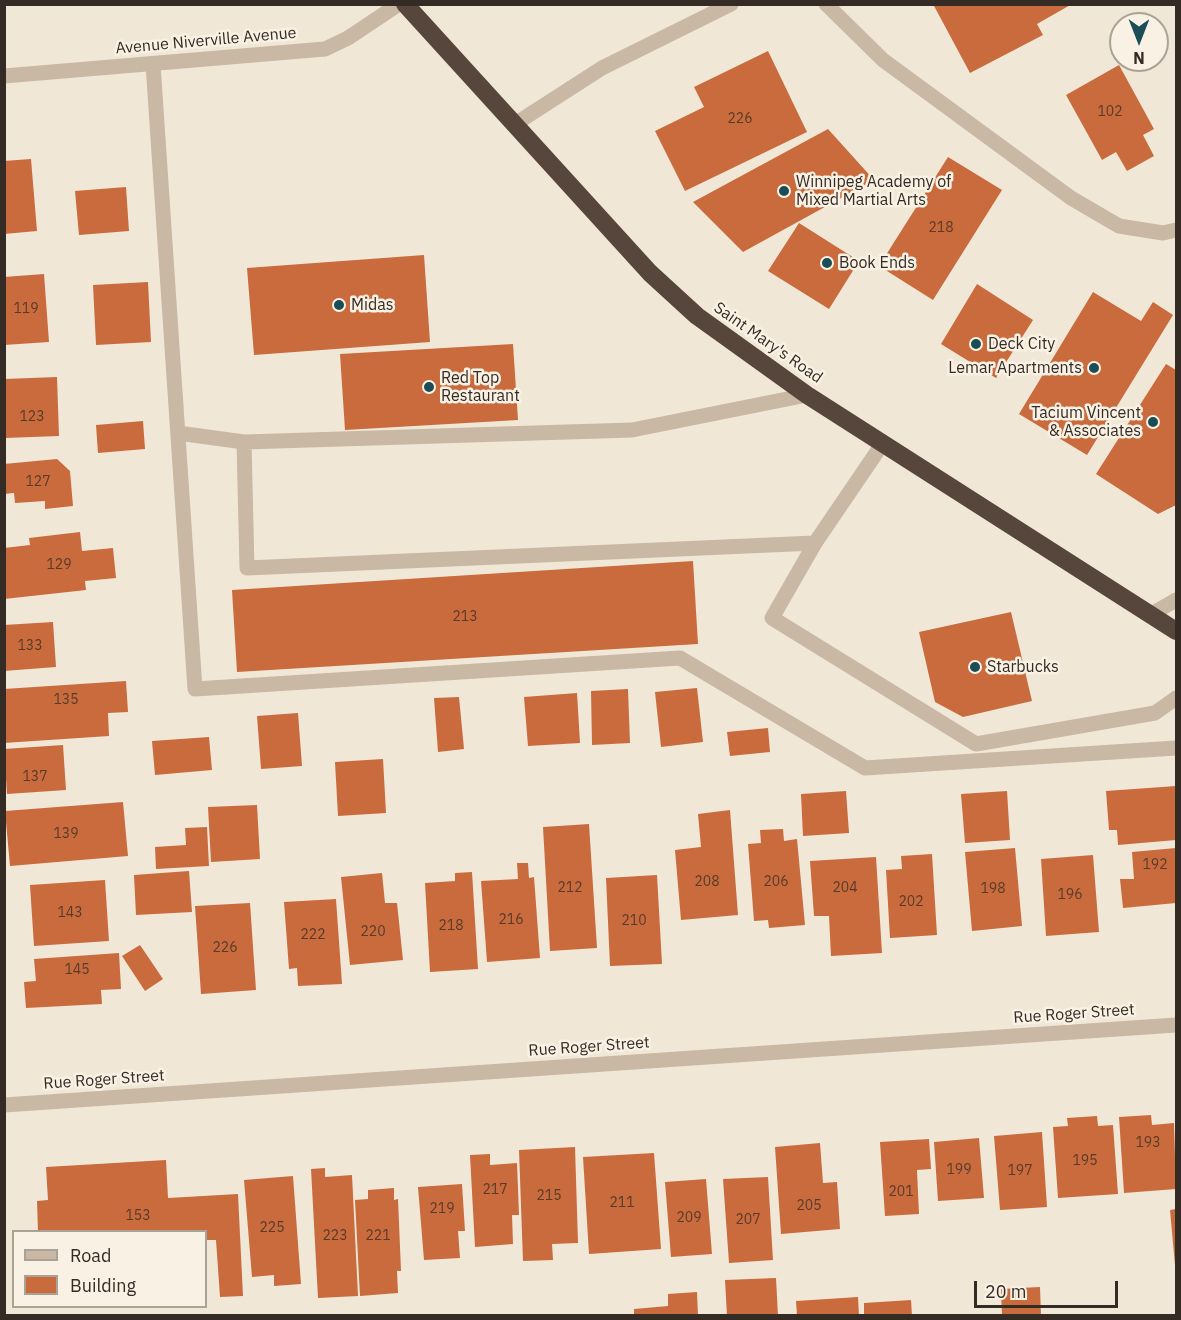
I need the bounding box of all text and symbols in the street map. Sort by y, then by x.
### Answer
north arrow [1109,12,1169,72]
street label: Avenue Niverville Avenue [115,24,297,58]
text: N [1133,48,1145,68]
house number: 102 [1097,104,1123,120]
house number: 226 [727,111,753,127]
place label: Winnipeg Academy of Mixed Martial Arts [796,172,951,210]
marker: Winnipeg Academy of Mixed Martial Arts [777,184,791,198]
house number: 218 [928,220,954,236]
place label: Book Ends [839,253,915,273]
marker: Book Ends [820,256,834,270]
place label: Midas [351,295,394,315]
marker: Midas [332,298,346,312]
street label: Saint Mary's Road [710,298,826,388]
house number: 119 [13,301,39,317]
place label: Deck City [988,334,1055,354]
marker: Deck City [969,337,983,351]
place label: Lemar Apartments [948,358,1082,378]
marker: Lemar Apartments [1087,361,1101,375]
place label: Red Top Restaurant [441,368,520,406]
marker: Red Top Restaurant [422,380,436,394]
place label: Tacium Vincent & Associates [1031,403,1141,441]
house number: 123 [19,409,45,425]
marker: Tacium Vincent & Associates [1146,415,1160,429]
house number: 127 [25,474,51,490]
house number: 129 [46,557,72,573]
house number: 213 [452,609,478,625]
house number: 133 [17,638,43,654]
place label: Starbucks [987,657,1059,677]
marker: Starbucks [968,660,982,674]
house number: 135 [53,692,79,708]
house number: 137 [22,769,48,785]
house number: 139 [53,826,79,842]
house number: 192 [1142,857,1168,873]
house number: 208 [694,874,720,890]
house number: 206 [763,874,789,890]
house number: 212 [557,880,583,896]
house number: 204 [832,880,858,896]
house number: 198 [980,881,1006,897]
house number: 196 [1057,887,1083,903]
house number: 202 [898,894,924,910]
house number: 143 [57,905,83,921]
house number: 216 [498,912,524,928]
house number: 210 [621,913,647,929]
house number: 218 [438,918,464,934]
house number: 220 [360,924,386,940]
house number: 222 [300,927,326,943]
house number: 226 [212,940,238,956]
house number: 145 [64,962,90,978]
street label: Rue Roger Street [1013,1000,1135,1028]
street label: Rue Roger Street [528,1033,650,1061]
street label: Rue Roger Street [43,1066,165,1094]
house number: 193 [1135,1135,1161,1151]
house number: 195 [1072,1153,1098,1169]
house number: 199 [946,1162,972,1178]
house number: 197 [1007,1163,1033,1179]
house number: 217 [482,1182,508,1198]
house number: 201 [888,1184,914,1200]
house number: 215 [536,1188,562,1204]
house number: 211 [609,1195,635,1211]
house number: 205 [796,1198,822,1214]
house number: 219 [429,1201,455,1217]
house number: 153 [125,1208,151,1224]
house number: 209 [676,1210,702,1226]
house number: 207 [735,1212,761,1228]
house number: 225 [259,1220,285,1236]
house number: 223 [322,1228,348,1244]
house number: 221 [365,1228,391,1244]
legend [12,1230,207,1308]
text: Road [70,1244,111,1267]
scale bar [977,1269,1121,1307]
text: Building [70,1274,136,1297]
text: 20 m [985,1280,1027,1303]

